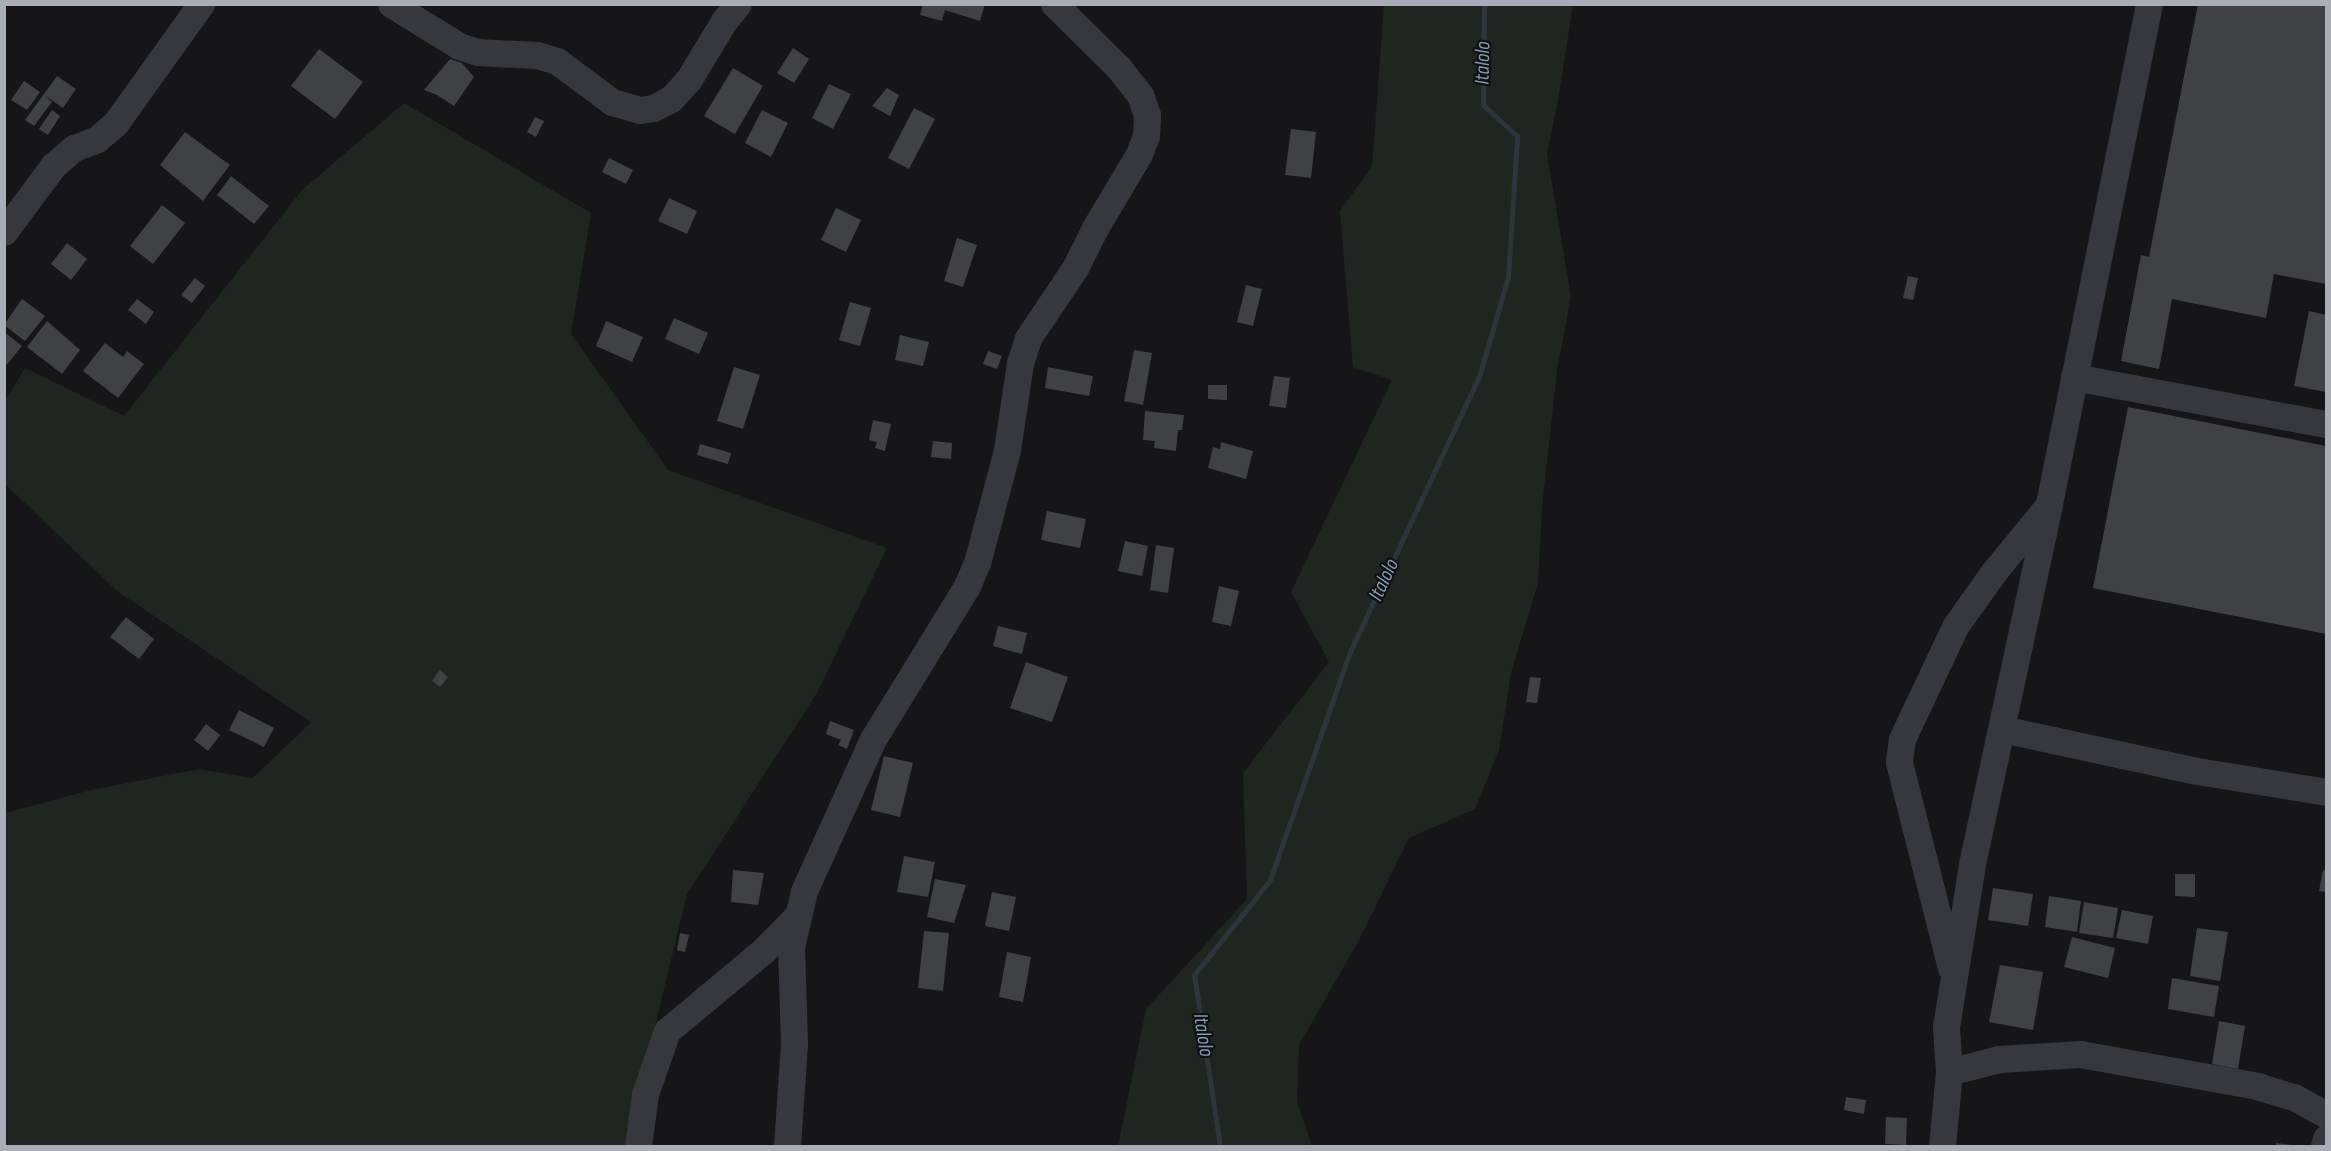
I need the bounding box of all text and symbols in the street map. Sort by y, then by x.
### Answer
water label: Italolo [1470,41,1496,85]
water label: Italolo [1363,555,1405,605]
water label: Italolo [1187,1012,1219,1058]

